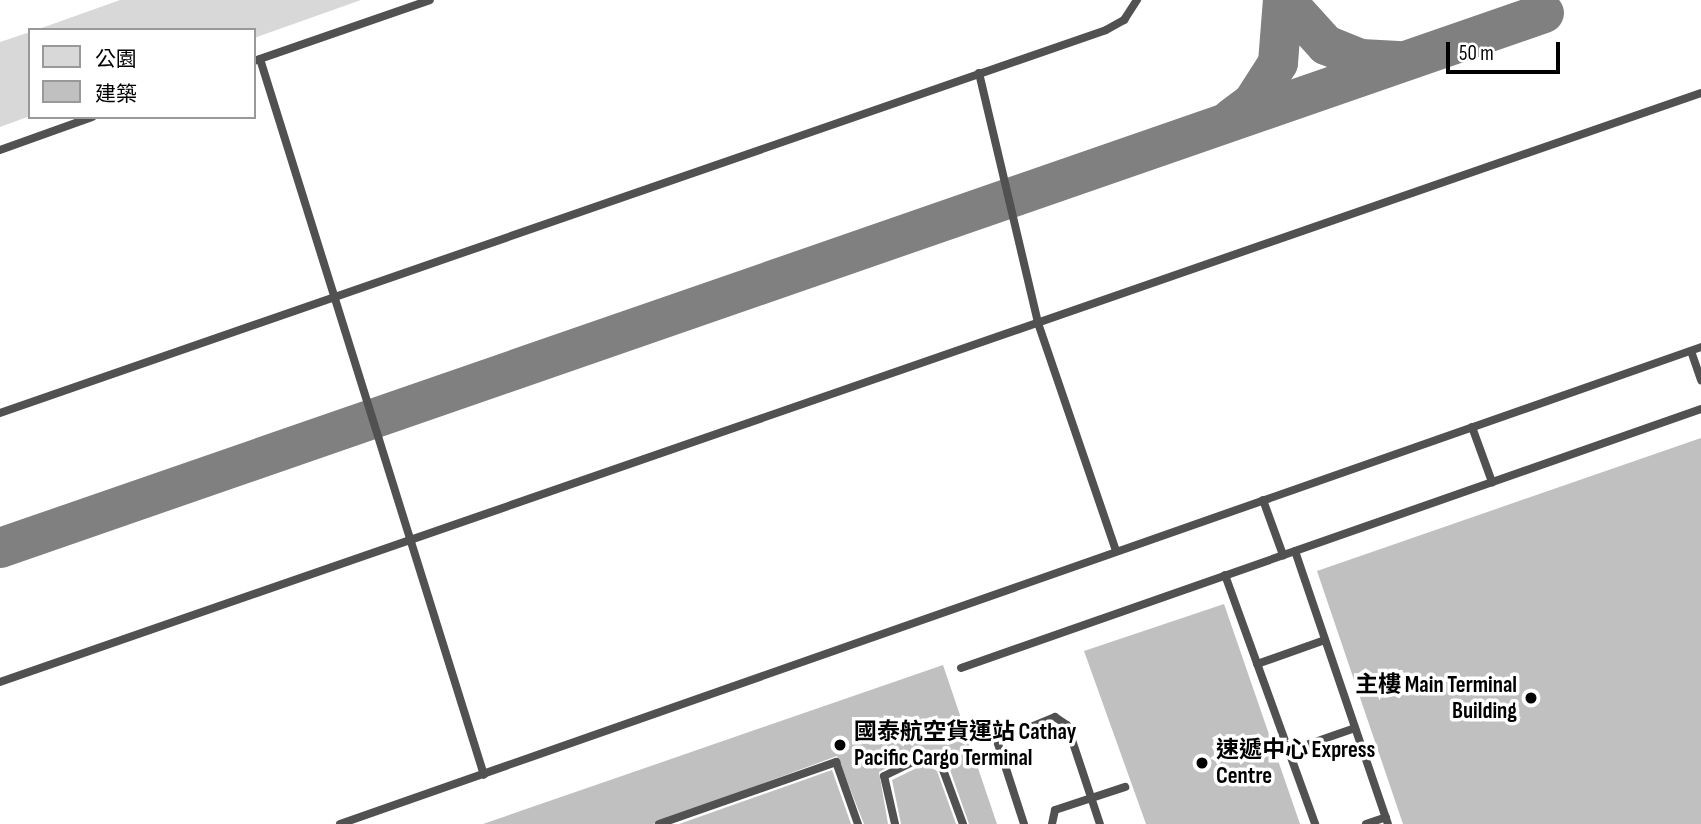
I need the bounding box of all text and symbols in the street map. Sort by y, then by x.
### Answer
legend [28,28,256,119]
scale bar [1449,28,1563,72]
text: 50 m [1459,41,1494,66]
text: 公園 [95,47,137,72]
text: 建築 [95,82,137,107]
place label: 主樓 Main Terminal Building [1355,671,1517,725]
marker: 主樓 Main Terminal Building [1523,690,1539,706]
place label: 國泰航空貨運站 Cathay Pacific Cargo Terminal [854,718,1076,772]
place label: 速遞中心 Express Centre [1216,736,1375,790]
marker: 國泰航空貨運站 Cathay Pacific Cargo Terminal [832,737,848,753]
marker: 速遞中心 Express Centre [1194,755,1210,771]

